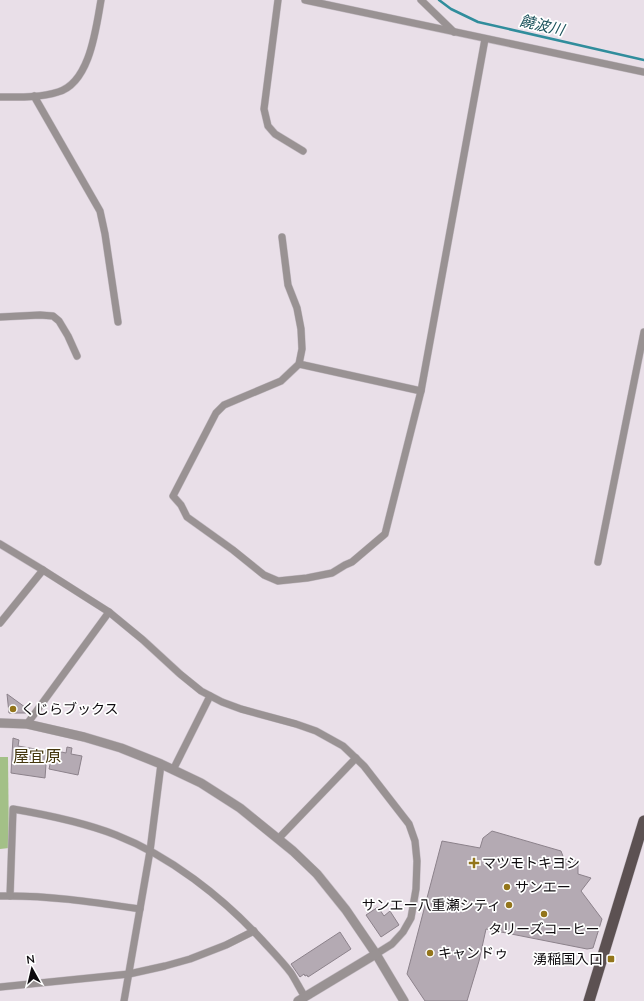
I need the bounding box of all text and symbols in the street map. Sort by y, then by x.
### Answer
water label: 饒波川 [518,11,568,40]
place label: くじらブックス [21,700,119,718]
marker: くじらブックス [8,704,18,714]
district label: 屋宜原 [13,746,61,766]
place label: マツモトキヨシ [482,854,580,872]
marker: マツモトキヨシ [469,858,479,868]
place label: サンエー [515,878,571,896]
marker: サンエー [502,882,512,892]
place label: サンエー八重瀬シティ [362,896,501,914]
marker: サンエー八重瀬シティ [504,900,514,910]
marker: タリーズコーヒー [539,909,549,919]
place label: タリーズコーヒー [488,920,600,938]
place label: キャンドゥ [438,944,508,962]
marker: キャンドゥ [425,948,435,958]
north arrow [12,949,52,989]
place label: 湧稲国入口 [533,950,603,968]
text: N [26,952,36,967]
marker: 湧稲国入口 [606,954,616,964]

